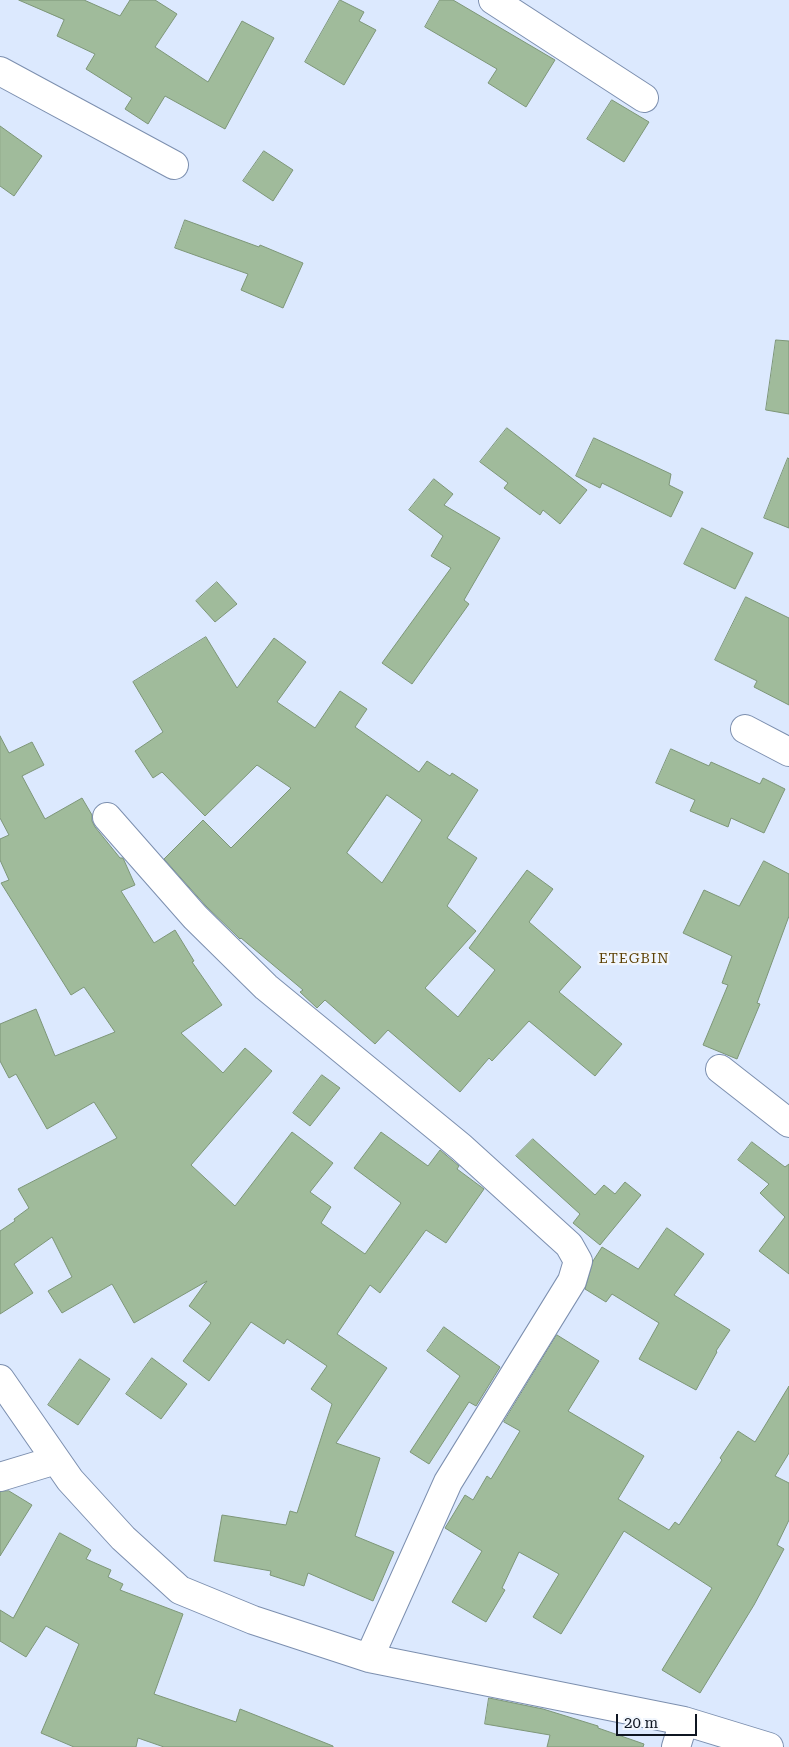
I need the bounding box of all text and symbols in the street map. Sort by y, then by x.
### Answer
district label: ETEGBIN [598,951,670,967]
scale bar [619,1704,700,1736]
text: 20 m [624,1714,658,1732]

